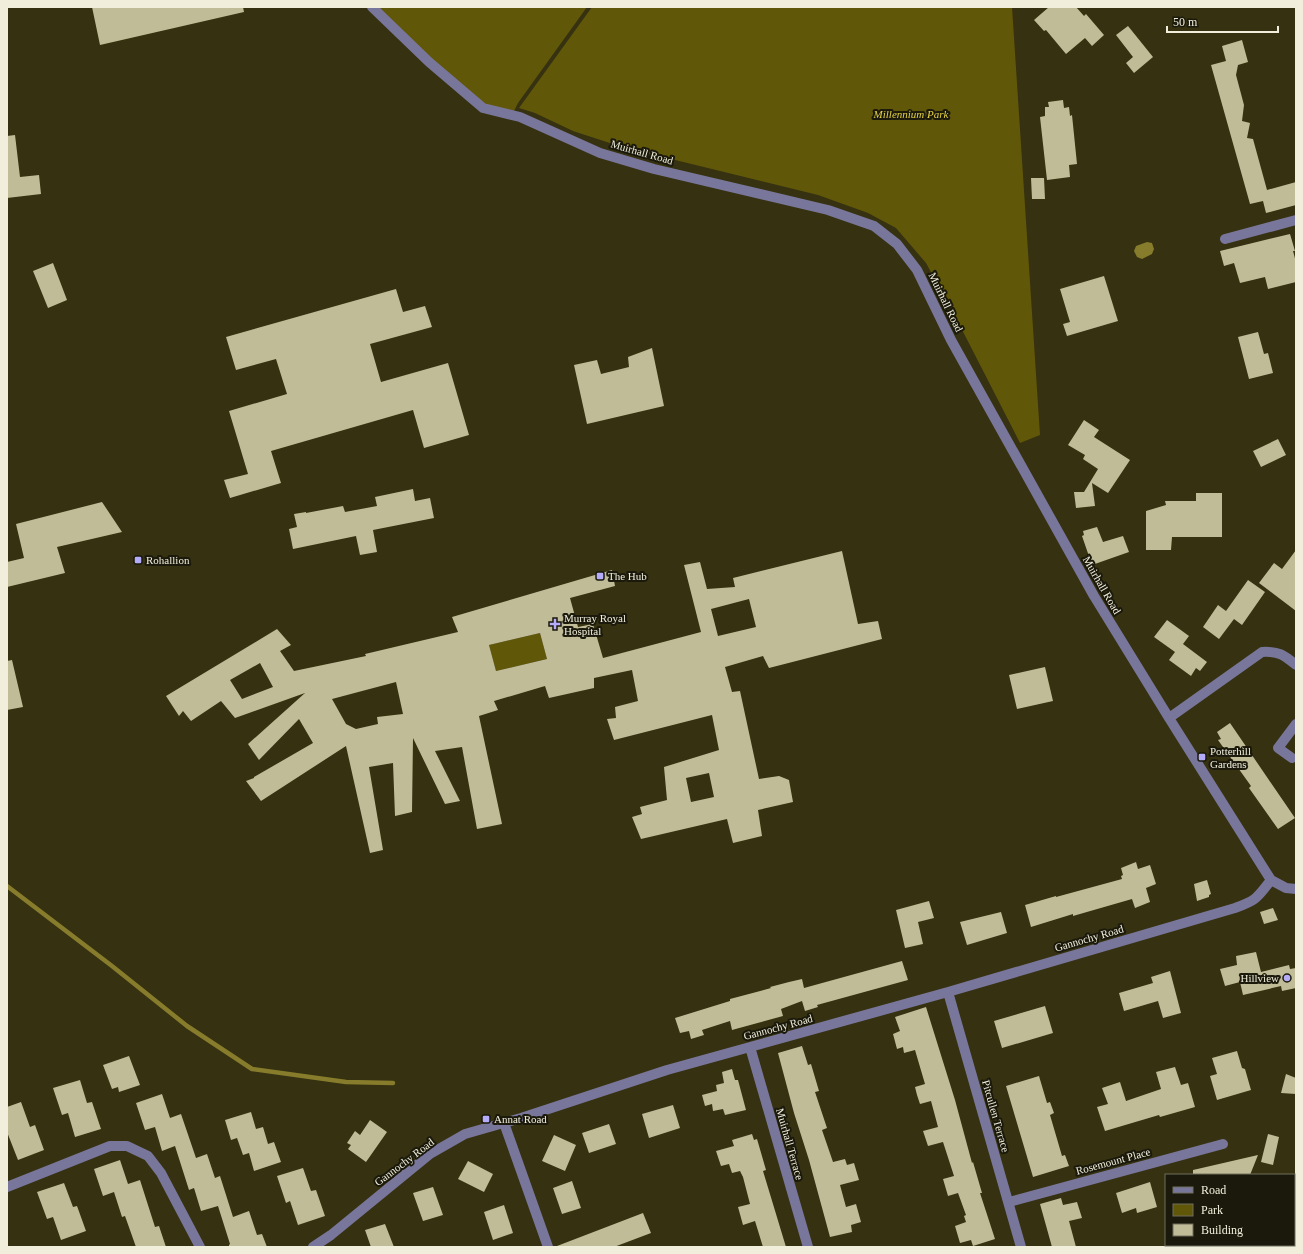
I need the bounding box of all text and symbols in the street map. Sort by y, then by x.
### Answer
scale bar [1167,8,1278,34]
text: 50 m [1173,15,1198,29]
park label: Millennium Park [873,108,950,120]
street label: Muirhall Road [609,137,675,167]
street label: Muirhall Road [926,270,966,334]
place label: Rohallion [146,554,190,566]
street label: Muirhall Road [1081,554,1124,616]
marker: Rohallion [133,555,143,565]
place label: The Hub [608,570,647,582]
marker: The Hub [595,571,605,581]
place label: Murray Royal Hospital [564,612,626,637]
marker: Murray Royal Hospital [549,618,561,630]
place label: Potterhill Gardens [1210,745,1251,770]
marker: Potterhill Gardens [1197,752,1207,762]
street label: Gannochy Road [1053,922,1125,954]
place label: Hillview [1241,972,1279,984]
marker: Hillview [1282,973,1292,983]
street label: Gannochy Road [742,1012,814,1042]
street label: Pitcullen Terrace [980,1079,1012,1154]
street label: Muirhall Terrace [774,1107,806,1181]
place label: Annat Road [494,1113,547,1125]
marker: Annat Road [481,1114,491,1124]
street label: Gannochy Road [372,1135,436,1188]
street label: Rosemount Place [1074,1145,1152,1177]
legend [1165,1174,1295,1246]
text: Road [1201,1183,1226,1197]
text: Park [1201,1203,1223,1217]
text: Building [1201,1223,1243,1237]

